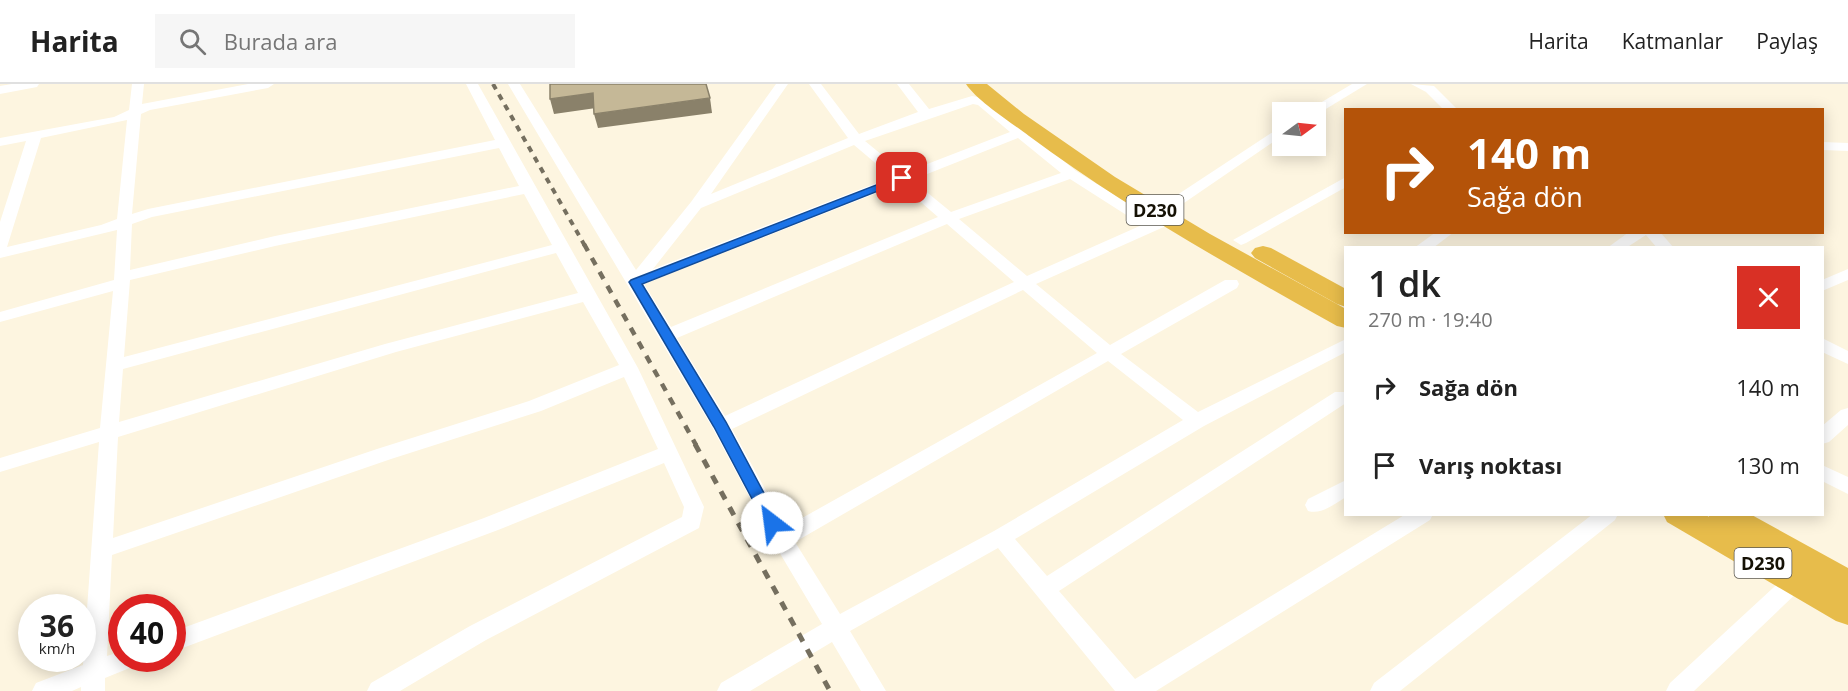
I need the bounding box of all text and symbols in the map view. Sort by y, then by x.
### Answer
search box [155,14,575,68]
text: Harita [30,22,119,60]
icon: search [176,25,209,58]
text: Burada ara [224,26,337,56]
text: Harita [1528,27,1589,55]
text: Katmanlar [1622,27,1723,55]
text: Paylaş [1756,27,1818,55]
north arrow [1272,102,1326,156]
map controls [1272,102,1326,156]
text: 140 m [1467,124,1591,181]
icon: right [1368,132,1446,210]
pin [876,152,927,203]
icon: arrive [885,161,918,194]
text: Sağa dön [1467,178,1583,215]
road number: D230 [1126,195,1184,225]
text: 1 dk [1368,259,1441,308]
button: close [1737,266,1800,329]
text: 270 m · 19:40 [1368,306,1493,333]
icon: right [1368,371,1401,404]
text: Sağa dön [1419,372,1518,402]
text: 140 m [1736,372,1800,402]
icon: arrive [1368,449,1401,482]
text: Varış noktası [1419,450,1562,480]
text: 130 m [1736,450,1800,480]
position arrow [740,491,804,555]
road number: D230 [1734,548,1792,578]
speed limit sign: 40 [108,594,186,672]
text: 36 [40,605,74,646]
text: km/h [39,638,75,658]

